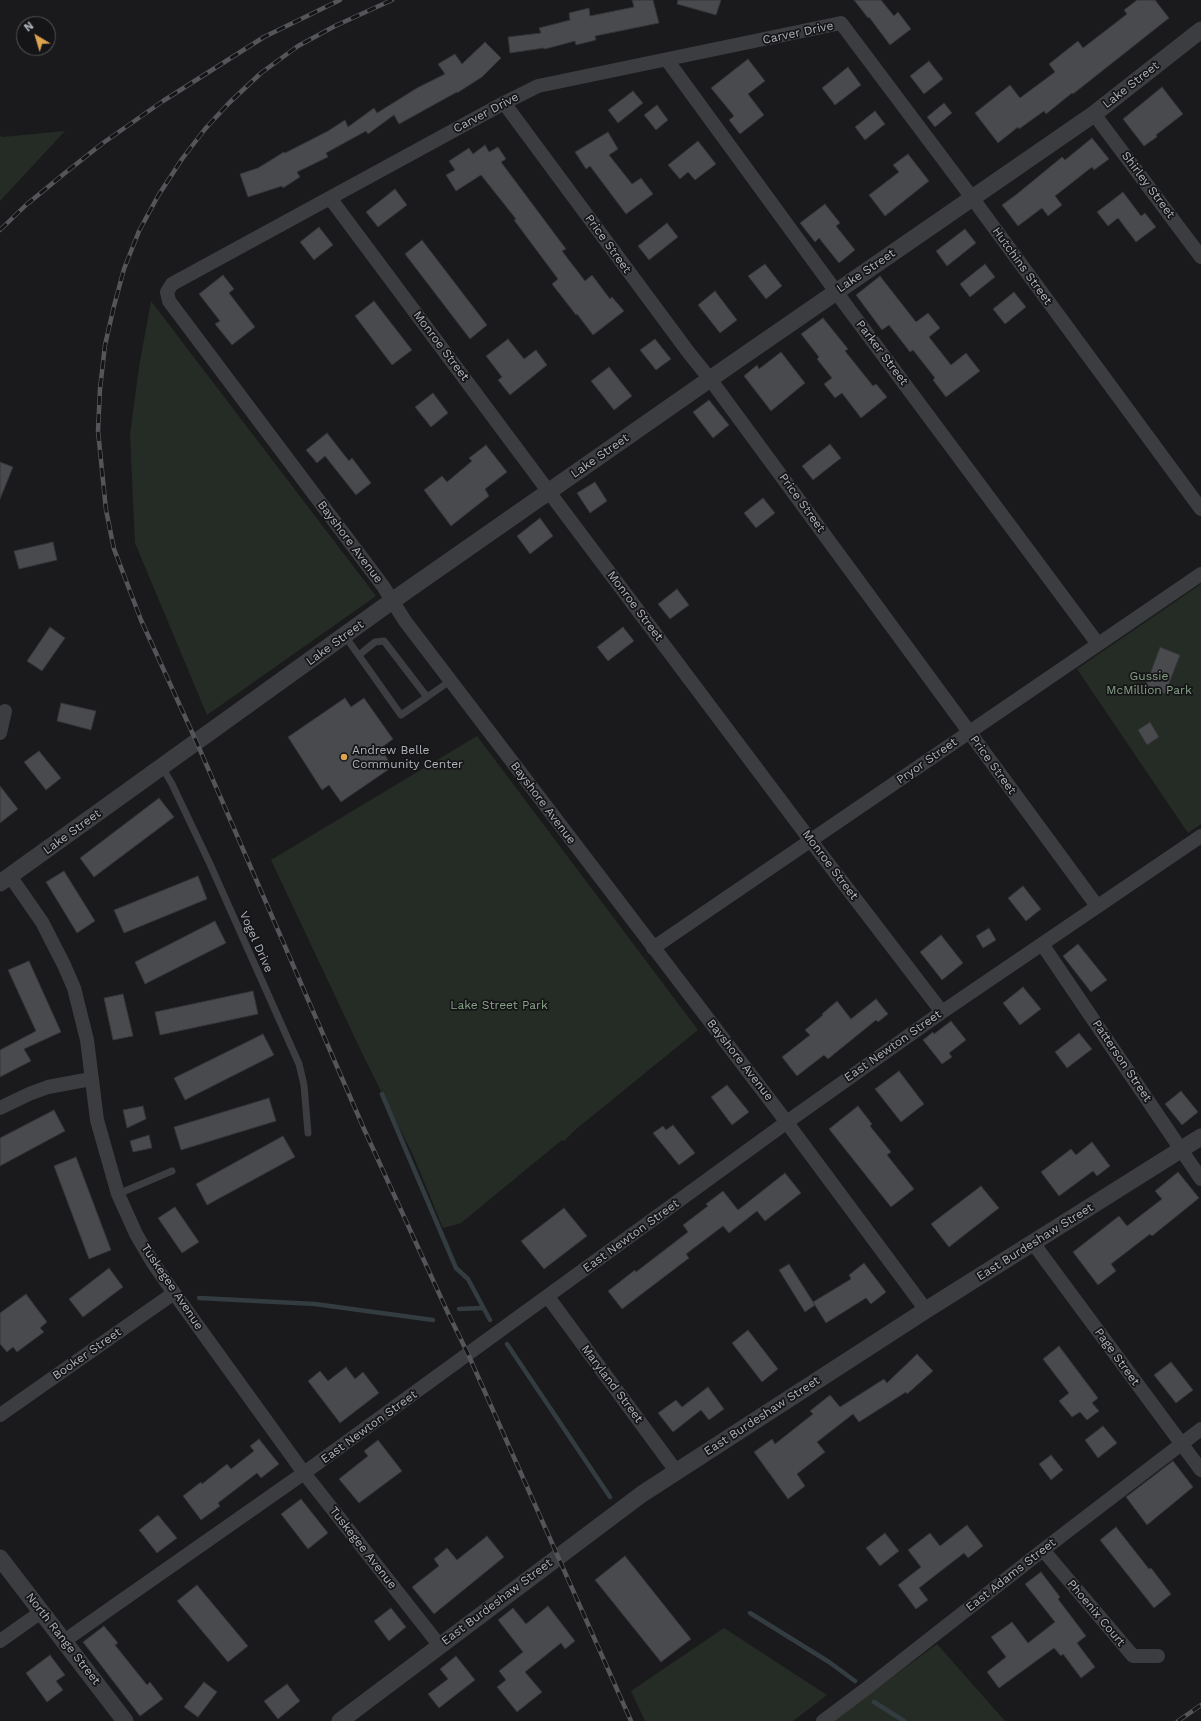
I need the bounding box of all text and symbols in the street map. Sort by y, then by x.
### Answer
north arrow [16,16,56,56]
street label: Carver Drive [761,18,835,48]
text: N [22,19,36,35]
street label: Lake Street [1100,58,1162,112]
street label: Carver Drive [451,90,521,136]
street label: Shirley Street [1118,149,1178,221]
street label: Price Street [582,212,634,276]
street label: Hutchins Street [989,224,1055,308]
street label: Lake Street [834,246,898,296]
street label: Monroe Street [410,308,472,384]
street label: Parker Street [853,318,911,388]
street label: Lake Street [568,431,632,481]
street label: Price Street [776,471,828,535]
street label: Bayshore Avenue [314,498,386,586]
street label: Monroe Street [604,568,666,644]
street label: Lake Street [303,617,367,669]
park label: Gussie McMillion Park [1106,669,1192,697]
street label: Price Street [967,733,1019,797]
street label: Pryor Street [894,735,960,787]
place label: Andrew Belle Community Center [352,743,463,771]
marker: Andrew Belle Community Center [339,752,349,762]
street label: Bayshore Avenue [507,759,579,847]
street label: Lake Street [40,806,104,858]
street label: Monroe Street [799,827,861,903]
street label: Vogel Drive [236,909,276,975]
park label: Lake Street Park [450,998,548,1012]
street label: East Newton Street [842,1007,944,1085]
street label: Bayshore Avenue [704,1016,776,1104]
street label: Patterson Street [1089,1017,1155,1105]
street label: East Newton Street [580,1196,682,1276]
street label: East Burdeshaw Street [974,1200,1096,1284]
street label: Tuskegee Avenue [138,1241,206,1333]
street label: Booker Street [50,1325,124,1383]
street label: Page Street [1091,1325,1143,1389]
street label: Maryland Street [578,1342,646,1426]
street label: East Burdeshaw Street [701,1373,823,1459]
street label: East Newton Street [318,1387,420,1467]
street label: Tuskegee Avenue [326,1504,400,1592]
street label: East Adams Street [963,1535,1059,1615]
street label: East Burdeshaw Street [439,1556,555,1648]
street label: Phoenix Court [1064,1577,1128,1649]
street label: North Range Street [23,1590,103,1688]

